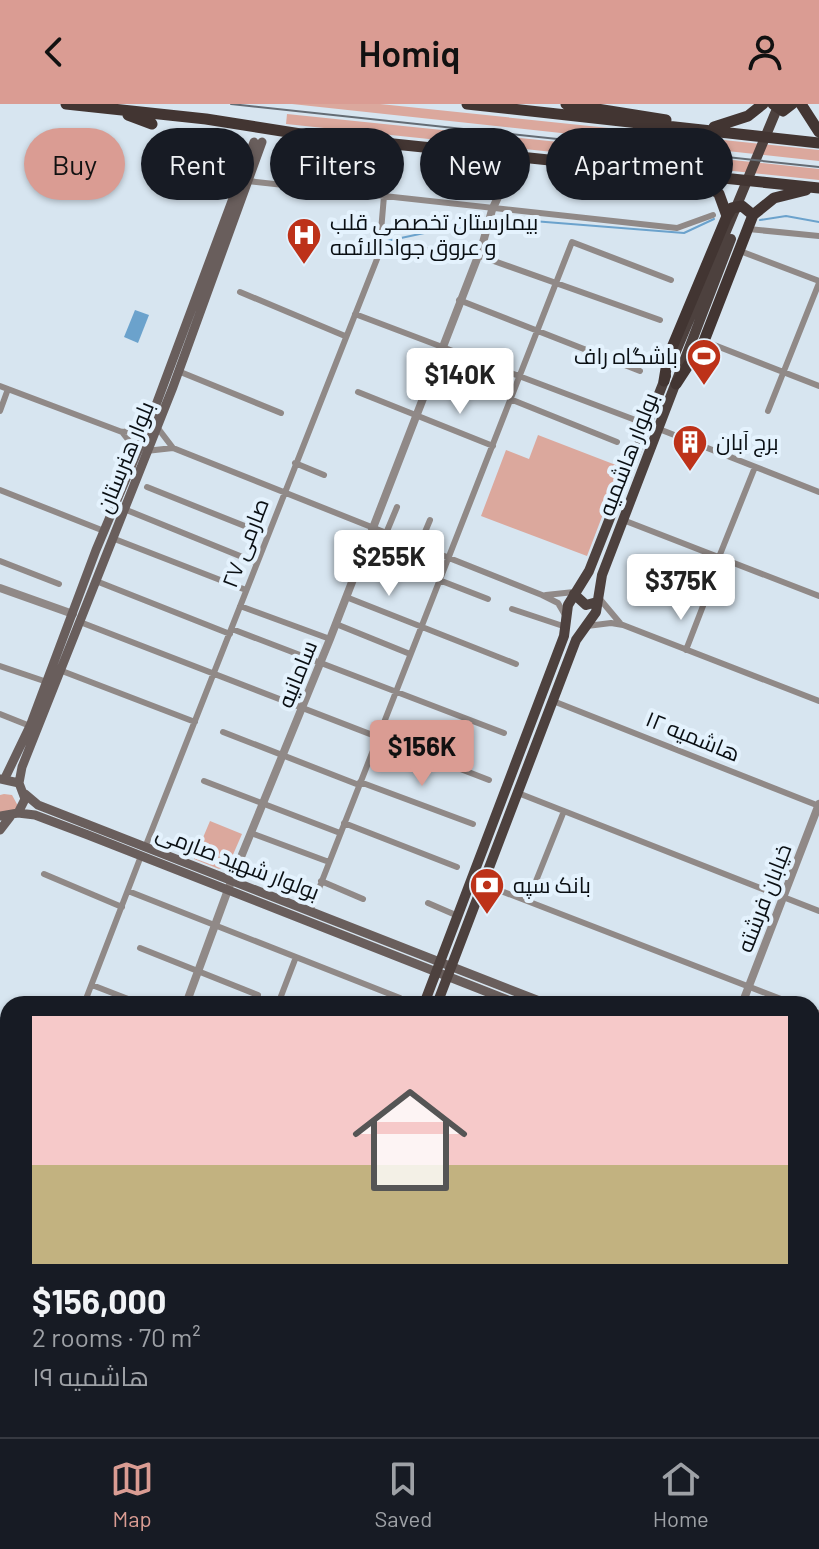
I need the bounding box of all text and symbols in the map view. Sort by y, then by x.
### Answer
icon: back [32,30,76,74]
icon: person [743,30,787,74]
text: Homiq [358,31,461,74]
chip: Buy [24,128,125,200]
chip: Rent [141,128,254,200]
chip: Filters [270,128,404,200]
chip: New [420,128,530,200]
chip: Apartment [546,128,733,200]
place label: بیمارستان تخصصی قلب و عروق جوادالائمه [330,208,538,261]
hospital icon: بیمارستان تخصصی قلب و عروق جوادالائمه [285,216,323,266]
sports icon: باشگاه راف [685,337,723,387]
place label: باشگاه راف [574,342,678,369]
pin: $140K [404,348,516,416]
text: $140K [425,358,495,389]
street label: بولوار هاشمیه [592,388,663,519]
street label: بلوار هنرستان [90,397,159,517]
building icon: برج آبان [671,423,709,473]
place label: برج آبان [716,428,779,457]
street label: صارمی ۲۷ [215,494,275,592]
pin: $255K [333,530,445,598]
text: $255K [352,540,426,571]
pin: $375K [625,554,737,622]
text: $375K [645,564,717,595]
street label: سامانیه [271,636,321,711]
street label: هاشمیه ۱۲ [643,704,744,766]
pin: $156K [366,720,478,788]
text: $156K [388,730,456,761]
street label: بولوار شهید صارمی [152,818,324,906]
street label: خیابان فرشته [731,840,797,956]
bank icon: بانک سپه [468,866,506,916]
place label: بانک سپه [513,871,591,899]
icon: home [338,1068,482,1212]
text: $156,000 [32,1280,166,1321]
text: 2 rooms · 70 m² [32,1321,201,1352]
text: هاشمیه ۱۹ [32,1360,149,1391]
tab: Map [110,1457,154,1531]
tab: Saved [375,1457,432,1531]
tab: Home [653,1457,709,1531]

